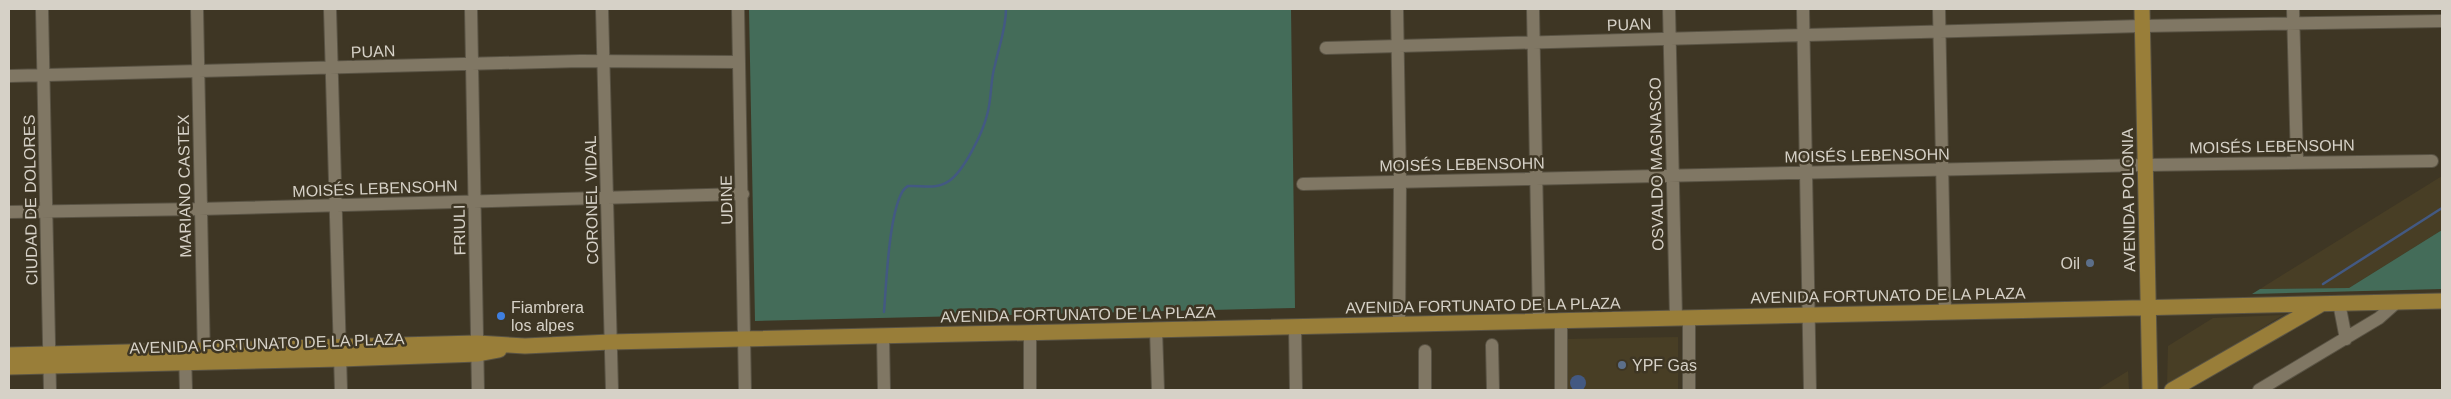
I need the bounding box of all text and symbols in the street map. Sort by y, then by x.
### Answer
street label: PUAN [1607,15,1652,34]
street label: PUAN [351,42,396,61]
street label: OSVALDO MAGNASCO [1646,77,1667,251]
street label: MARIANO CASTEX [175,114,194,258]
street label: CIUDAD DE DOLORES [21,115,40,285]
street label: AVENIDA POLONIA [2119,128,2138,272]
street label: CORONEL VIDAL [582,135,601,265]
street label: MOISÉS LEBENSOHN [2189,136,2355,156]
street label: MOISÉS LEBENSOHN [1784,145,1950,165]
street label: MOISÉS LEBENSOHN [1379,154,1545,174]
street label: UDINE [718,175,735,225]
street label: MOISÉS LEBENSOHN [292,176,458,200]
street label: FRIULI [451,205,468,255]
place label: Oil [2060,255,2080,272]
marker: Oil [2084,257,2096,269]
street label: AVENIDA FORTUNATO DE LA PLAZA [1750,285,2026,306]
street label: AVENIDA FORTUNATO DE LA PLAZA [1345,295,1621,316]
place label: Fiambrera los alpes [511,299,584,334]
street label: AVENIDA FORTUNATO DE LA PLAZA [940,304,1216,325]
marker: Fiambrera los alpes [495,310,507,322]
street label: AVENIDA FORTUNATO DE LA PLAZA [129,330,405,357]
place label: YPF Gas [1632,357,1697,374]
marker: YPF Gas [1616,359,1628,371]

